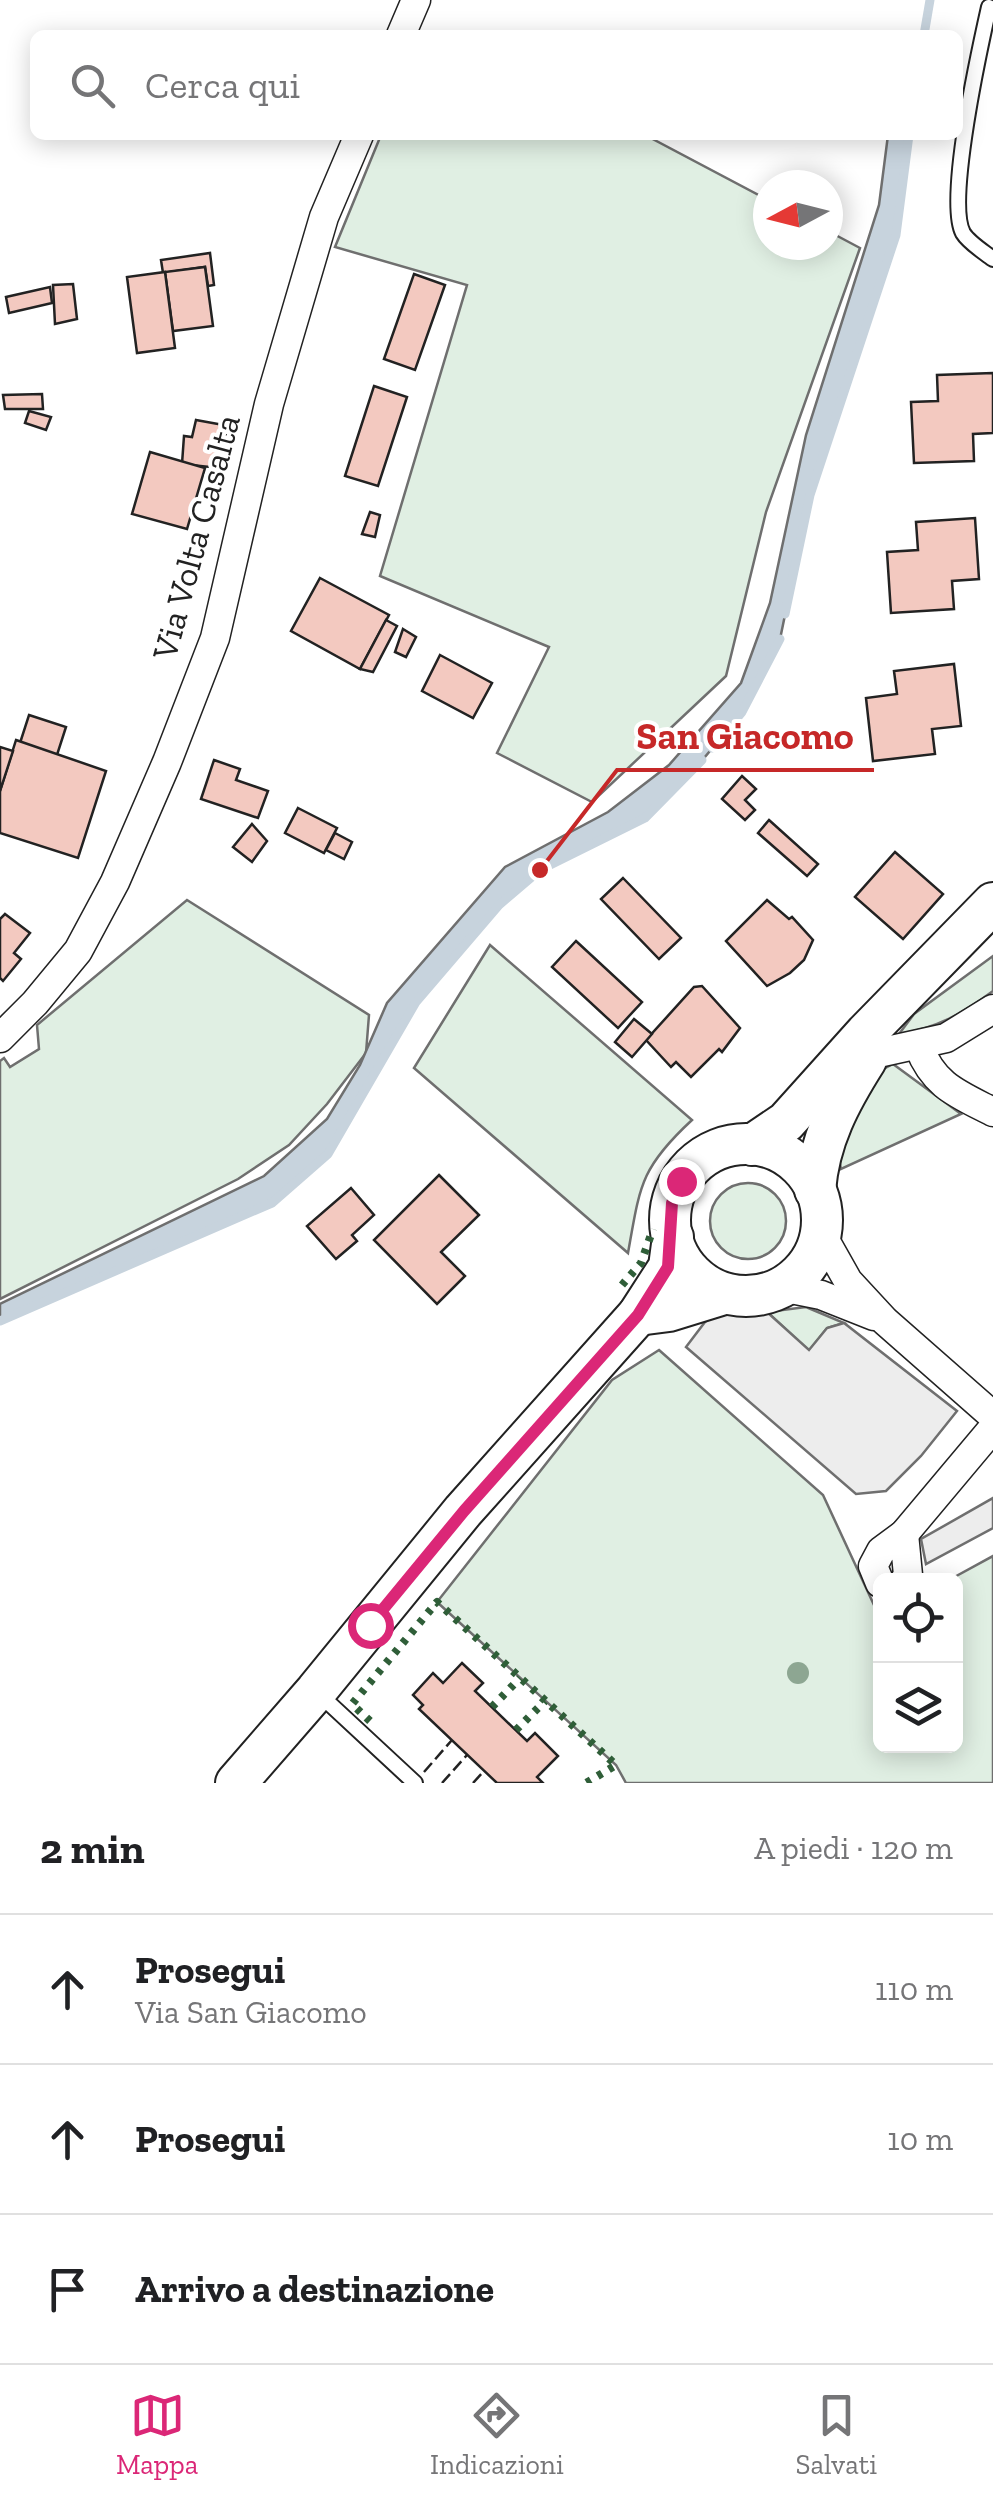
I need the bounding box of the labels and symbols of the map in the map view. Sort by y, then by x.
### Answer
north arrow [753,170,843,260]
street label: Via Volta Casalta [143,410,249,665]
callout: San Giacomo [617,702,874,770]
text: San Giacomo [636,713,854,759]
route end [659,1159,705,1205]
route start [348,1603,394,1649]

